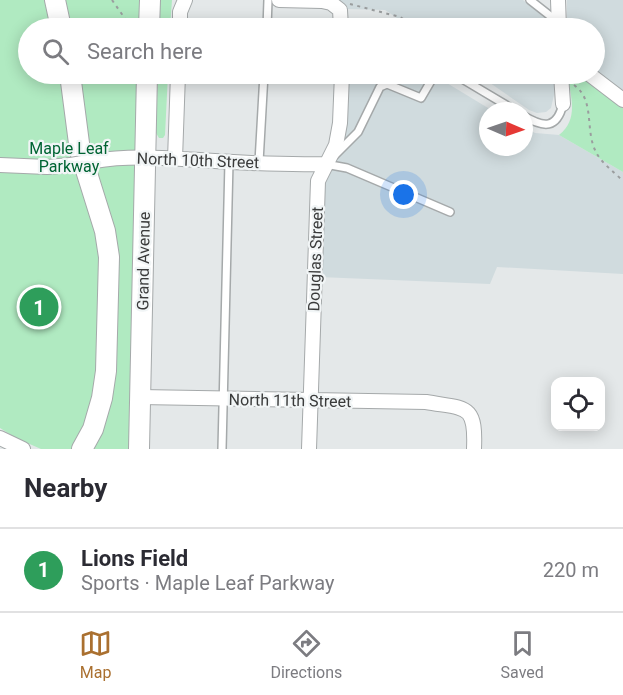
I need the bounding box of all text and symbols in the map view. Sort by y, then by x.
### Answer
search box [18,18,605,84]
icon: search [39,35,72,68]
text: Search here [87,39,203,64]
north arrow [479,102,533,156]
park label: Maple Leaf Parkway [29,139,109,176]
street label: North 10th Street [136,149,260,172]
your location [389,180,418,209]
street label: Douglas Street [304,206,327,312]
street label: Grand Avenue [133,211,154,311]
pin: 1 [20,284,58,330]
map controls [551,377,605,431]
button: locate [551,377,605,431]
street label: North 11th Street [229,390,351,411]
text: Nearby [24,473,107,503]
text: Lions Field [81,546,188,571]
text: 1 [38,558,49,582]
text: 220 m [543,558,599,582]
text: Sports · Maple Leaf Parkway [81,571,335,595]
tab: Map [79,627,112,682]
tab: Directions [270,627,342,682]
tab: Saved [501,627,544,682]

